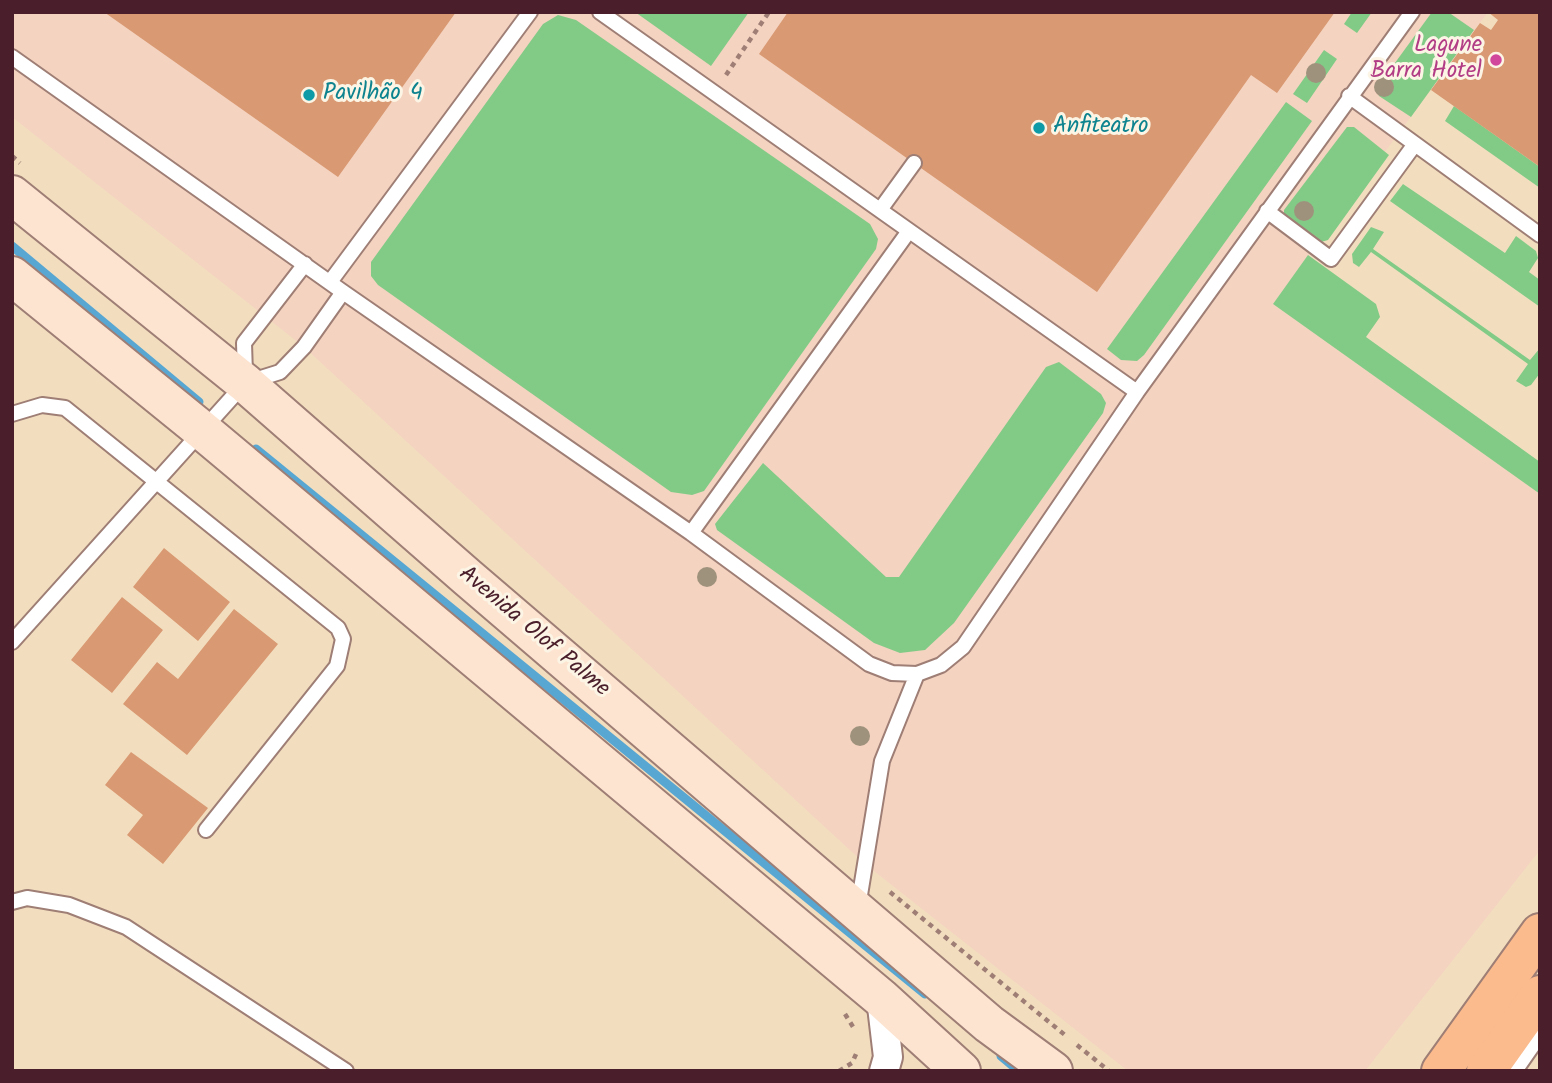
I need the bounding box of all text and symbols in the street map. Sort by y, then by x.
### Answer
place label: Lagune Barra Hotel [1371,33,1482,87]
marker: Lagune Barra Hotel [1488,52,1504,68]
place label: Pavilhão 4 [323,81,423,109]
marker: Pavilhão 4 [301,87,317,103]
place label: Anfiteatro [1053,114,1148,142]
marker: Anfiteatro [1031,120,1047,136]
street label: Avenida Olof Palme [452,562,614,704]

